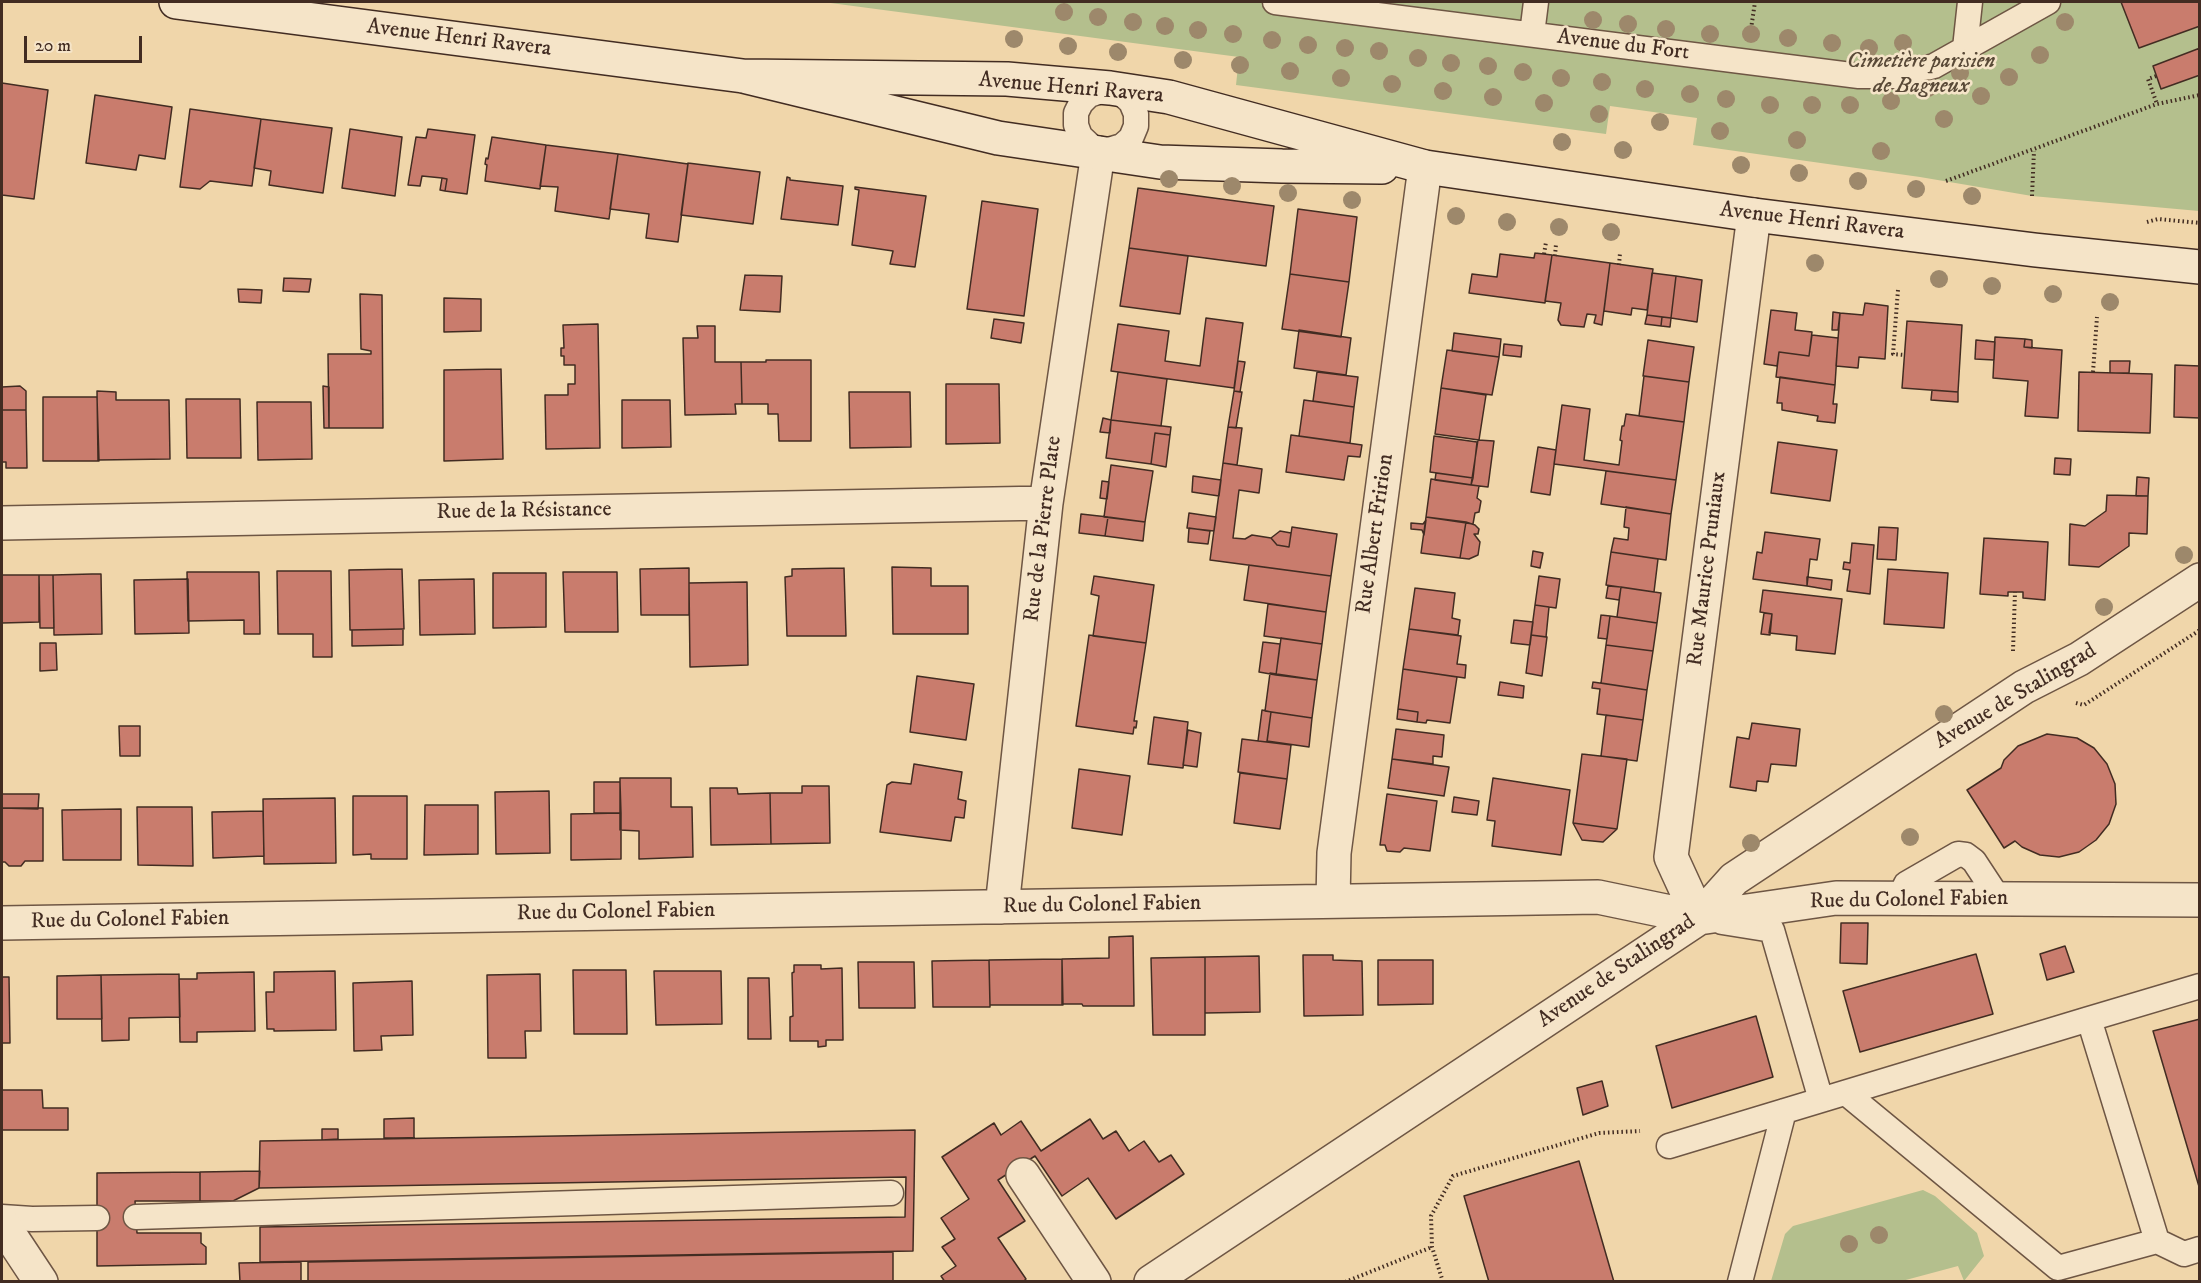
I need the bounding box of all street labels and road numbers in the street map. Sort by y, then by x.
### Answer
street label: Avenue Henri Ravera [365,15,553,63]
street label: Avenue du Fort [1555,25,1691,67]
street label: Avenue Henri Ravera [977,68,1165,110]
street label: Avenue Henri Ravera [1718,198,1906,246]
street label: Rue de la Pierre Plate [1019,435,1069,623]
street label: Rue Albert Fririon [1352,452,1400,616]
street label: Rue Maurice Pruniaux [1683,470,1733,668]
street label: Rue de la Résistance [436,497,612,527]
street label: Avenue de Stalingrad [1930,638,2102,756]
street label: Rue du Colonel Fabien [1810,886,2008,916]
street label: Rue du Colonel Fabien [1003,891,1201,921]
street label: Rue du Colonel Fabien [517,898,715,928]
street label: Rue du Colonel Fabien [31,906,229,936]
street label: Avenue de Stalingrad [1533,910,1701,1034]

